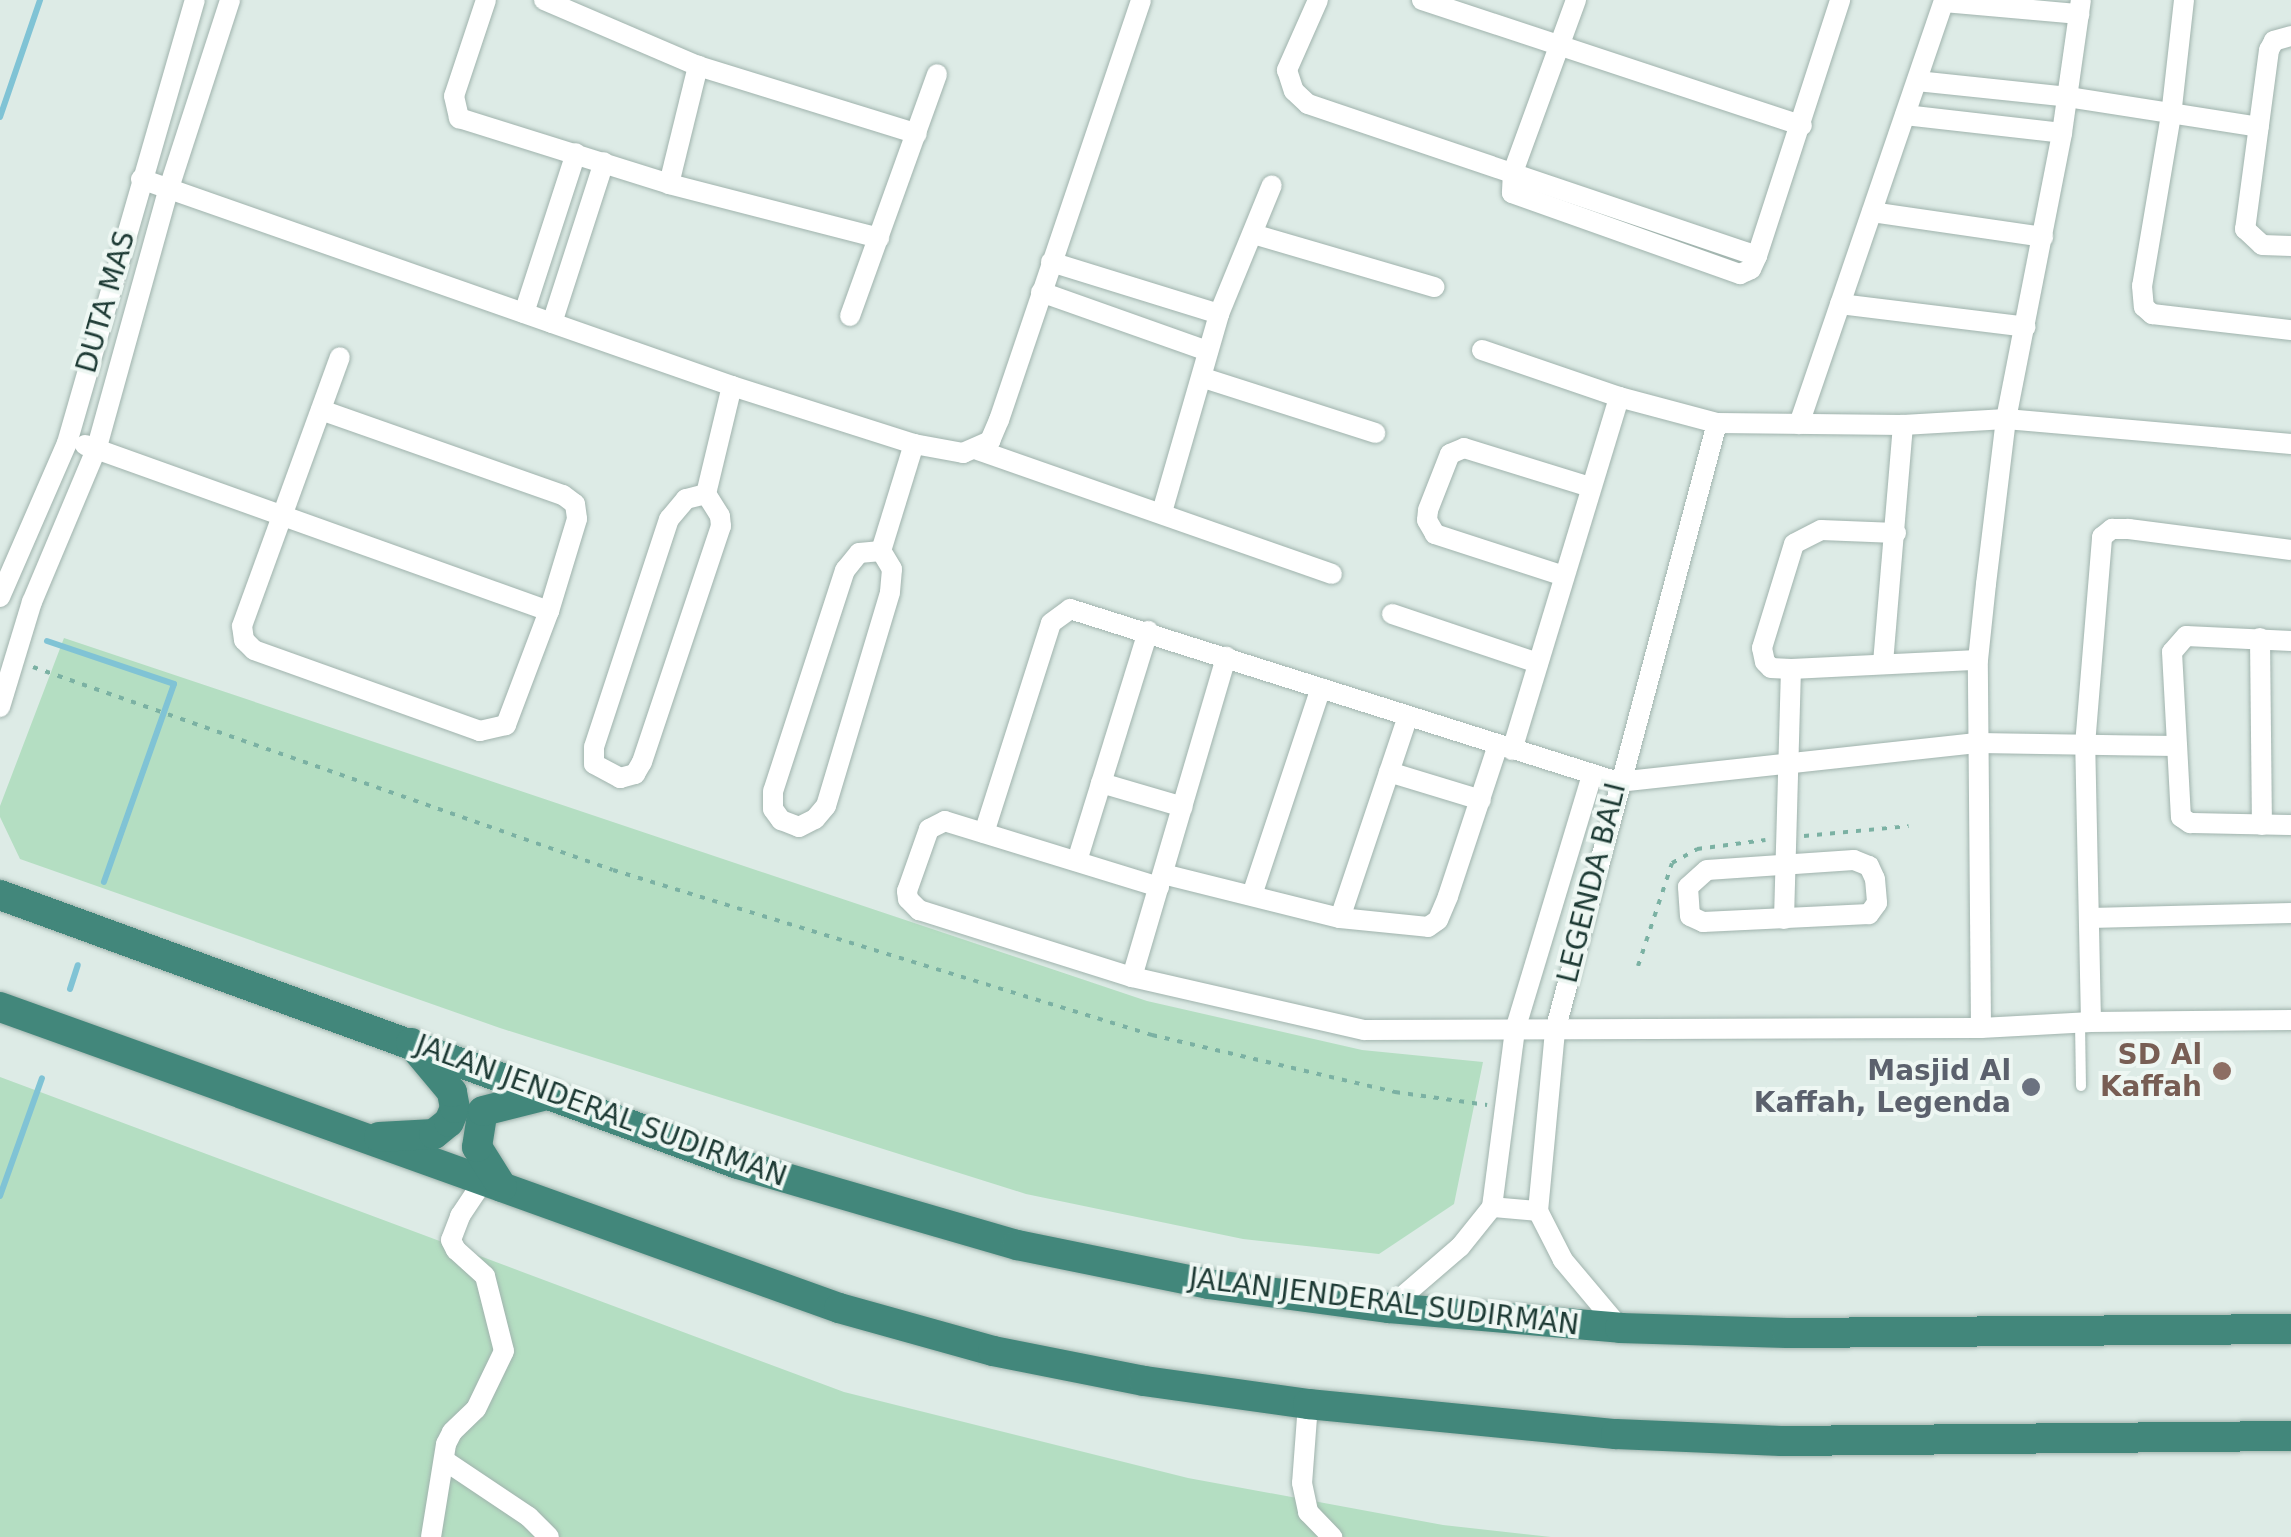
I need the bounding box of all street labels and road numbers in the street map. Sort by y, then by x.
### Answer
street label: DUTA MAS [70,227,142,377]
street label: LEGENDA BALI [1551,779,1633,987]
street label: JALAN JENDERAL SUDIRMAN [411,1028,791,1194]
street label: JALAN JENDERAL SUDIRMAN [1187,1261,1581,1343]

